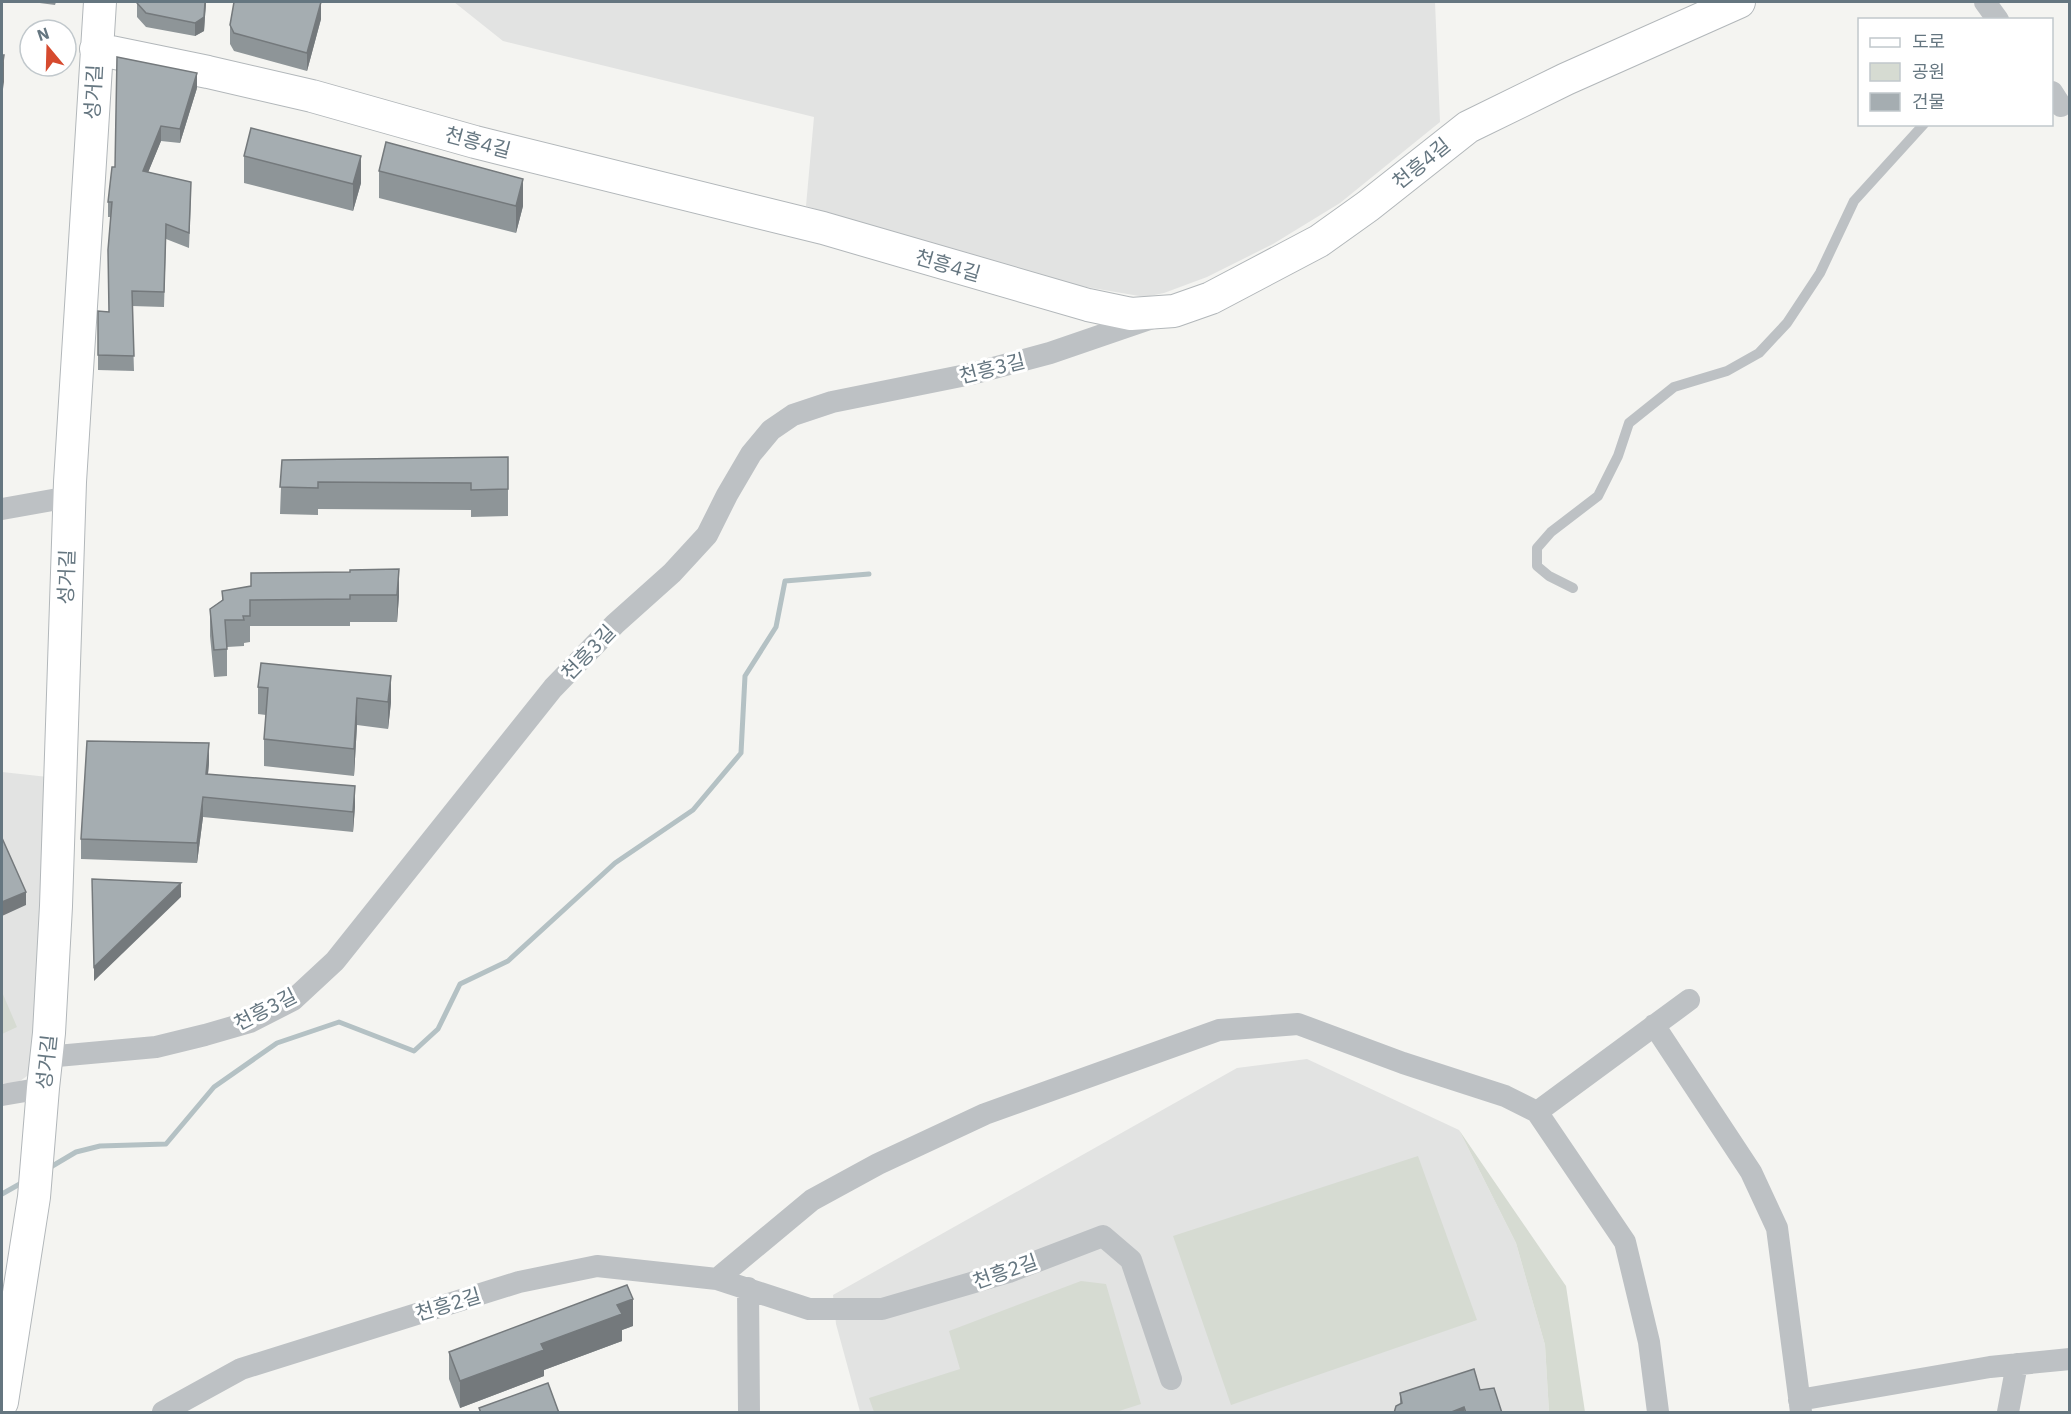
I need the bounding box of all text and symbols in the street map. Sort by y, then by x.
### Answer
north arrow [18,18,78,78]
legend [1858,18,2053,126]
text: N [34,22,52,45]
text: 도로 [1912,30,1945,53]
text: 공원 [1912,60,1945,83]
street label: 성거길 [78,64,108,120]
text: 건물 [1912,90,1945,113]
street label: 천흥4길 [442,120,514,164]
street label: 천흥4길 [1386,131,1456,195]
street label: 천흥4길 [912,243,984,287]
street label: 천흥3길 [956,347,1028,389]
street label: 성거길 [52,549,80,605]
street label: 천흥3길 [555,618,621,686]
street label: 천흥3길 [229,982,301,1036]
street label: 성거길 [30,1033,62,1091]
street label: 천흥2길 [969,1247,1041,1295]
street label: 천흥2길 [412,1281,484,1327]

